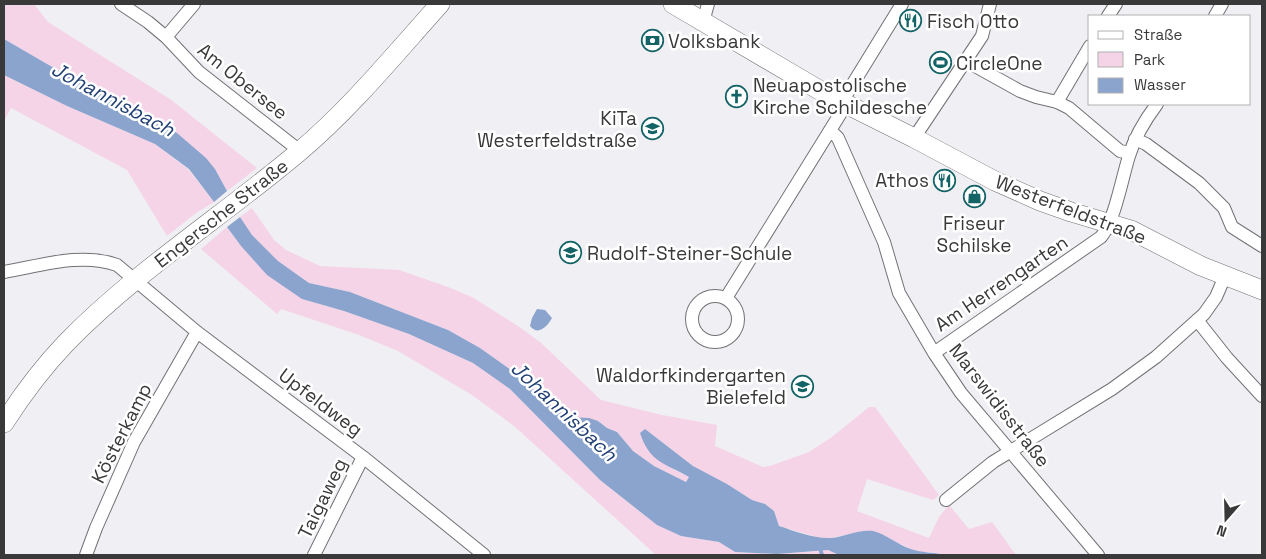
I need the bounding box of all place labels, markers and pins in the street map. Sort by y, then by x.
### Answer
restaurant icon: Fisch Otto [899,9,923,33]
place label: Fisch Otto [927,9,1019,34]
bank icon: Volksbank [640,29,664,53]
place label: Volksbank [668,29,760,54]
sports icon: CircleOne [928,51,952,75]
place label: CircleOne [956,51,1043,76]
place label: Neuapostolische Kirche Schildesche [753,73,927,120]
church icon: Neuapostolische Kirche Schildesche [725,84,749,108]
place label: KiTa Westerfeldstraße [477,106,637,153]
school or university icon: KiTa Westerfeldstraße [641,117,665,141]
place label: Athos [875,168,929,193]
restaurant icon: Athos [933,168,957,192]
shop icon: Friseur Schilske [962,185,986,209]
place label: Friseur Schilske [937,211,1011,258]
school or university icon: Rudolf-Steiner-Schule [559,241,583,265]
place label: Rudolf-Steiner-Schule [587,241,792,266]
place label: Waldorfkindergarten Bielefeld [596,363,786,410]
school or university icon: Waldorfkindergarten Bielefeld [790,374,814,398]

